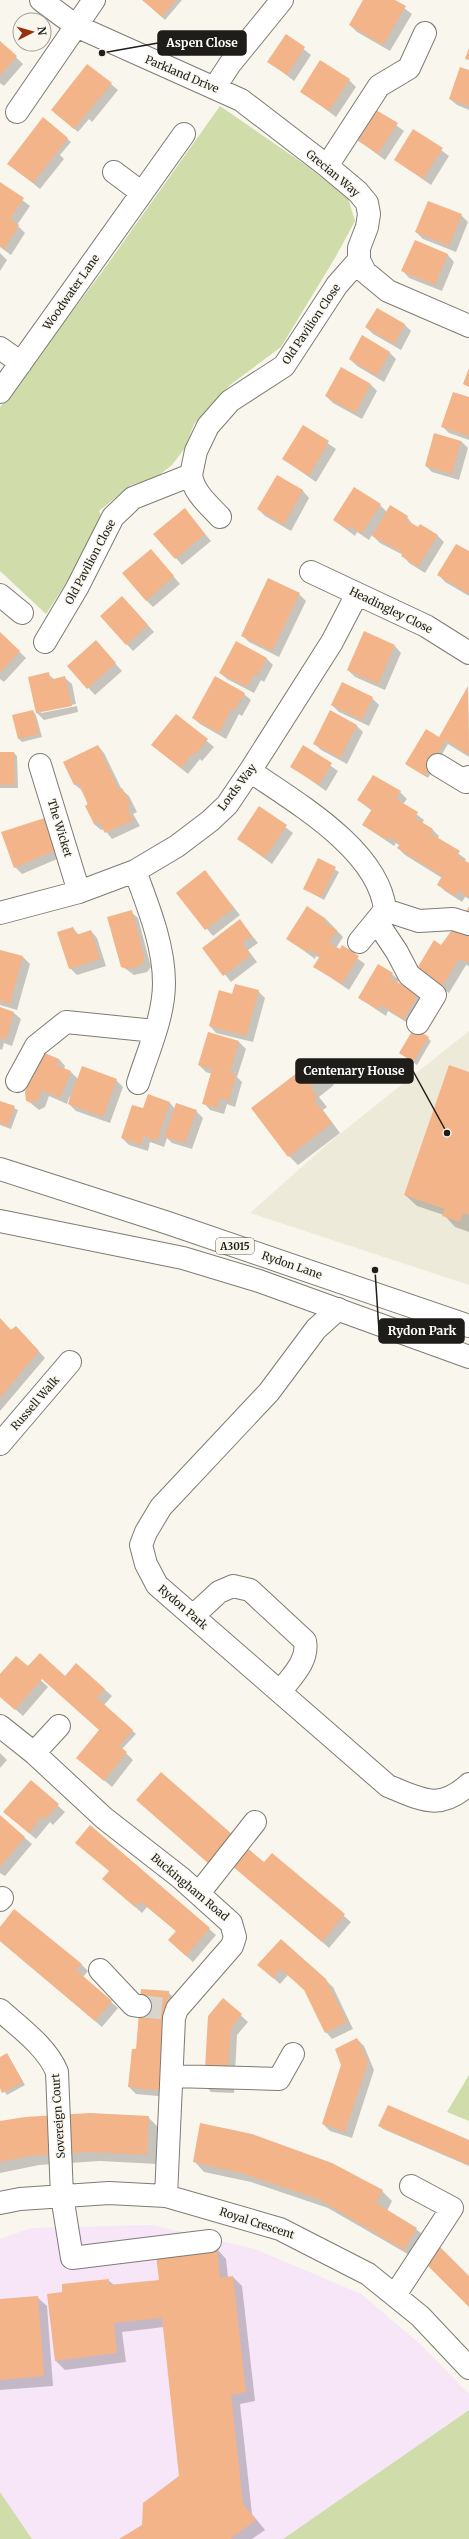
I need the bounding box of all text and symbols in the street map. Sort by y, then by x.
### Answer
north arrow [12,12,52,52]
text: N [35,26,49,36]
callout: Aspen Close [158,31,246,55]
text: Aspen Close [165,35,238,50]
street label: Parkland Drive [143,52,221,96]
street label: Grecian Way [303,146,363,200]
street label: Woodwater Lane [39,251,102,333]
street label: Old Pavilion Close [279,281,343,367]
street label: Old Pavilion Close [62,517,118,607]
street label: Headingley Close [347,584,435,636]
street label: Lords Way [215,760,260,813]
street label: The Wicket [45,797,76,859]
callout: Centenary House [296,1059,413,1083]
text: Centenary House [303,1063,405,1078]
road number: A3015 [216,1238,254,1254]
street label: Rydon Lane [260,1248,324,1282]
callout: Rydon Park [379,1319,464,1343]
text: Rydon Park [388,1323,456,1338]
street label: Russell Walk [8,1373,62,1433]
street label: Rydon Park [155,1582,211,1632]
street label: Buckingham Road [148,1850,232,1924]
street label: Sovereign Court [48,2072,68,2159]
street label: Royal Crescent [218,2204,297,2242]

